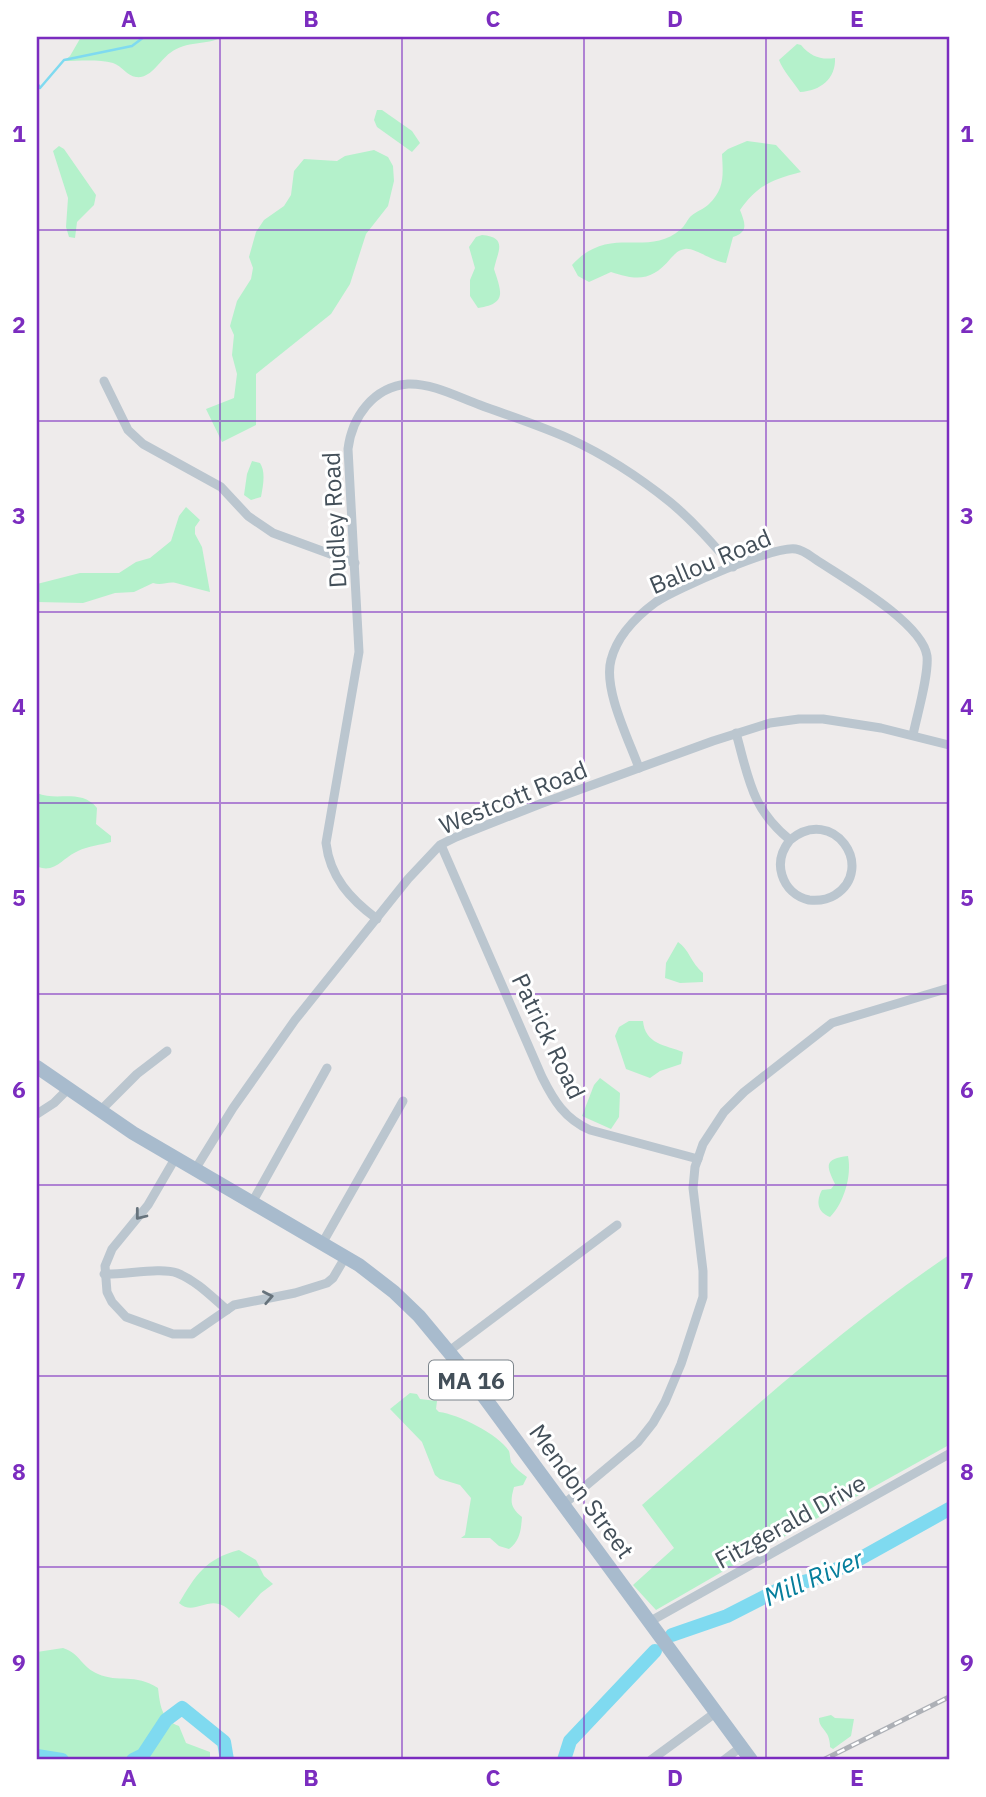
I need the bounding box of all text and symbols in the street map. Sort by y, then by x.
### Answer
text: A [121,3,137,33]
text: B [303,3,319,33]
text: C [486,3,501,33]
text: D [667,3,683,33]
text: E [850,3,864,33]
text: 1 [12,118,26,148]
text: 1 [960,118,974,148]
text: 2 [12,309,26,339]
text: 2 [960,309,974,339]
street label: Dudley Road [314,451,354,589]
text: 3 [12,500,26,530]
text: 3 [960,500,974,530]
street label: Ballou Road [644,521,776,601]
text: 4 [12,691,26,721]
text: 4 [960,691,974,721]
street label: Westcott Road [434,753,592,841]
text: 5 [12,882,26,912]
text: 5 [960,882,974,912]
street label: Patrick Road [505,968,593,1104]
text: 6 [12,1074,26,1104]
text: 6 [960,1074,974,1104]
one-way arrow [136,1207,149,1219]
text: 7 [12,1265,26,1295]
text: 7 [960,1265,974,1295]
one-way arrow [262,1291,274,1306]
road number: MA 16 [429,1360,513,1400]
street label: Mendon Street [522,1417,642,1565]
text: 8 [12,1456,26,1486]
text: 8 [960,1456,974,1486]
street label: Fitzgerald Drive [709,1466,871,1576]
water label: Mill River [758,1540,869,1613]
text: 9 [12,1647,26,1677]
text: 9 [960,1647,974,1677]
text: A [121,1762,137,1792]
text: B [303,1762,319,1792]
text: C [486,1762,501,1792]
text: D [667,1762,683,1792]
text: E [850,1762,864,1792]

